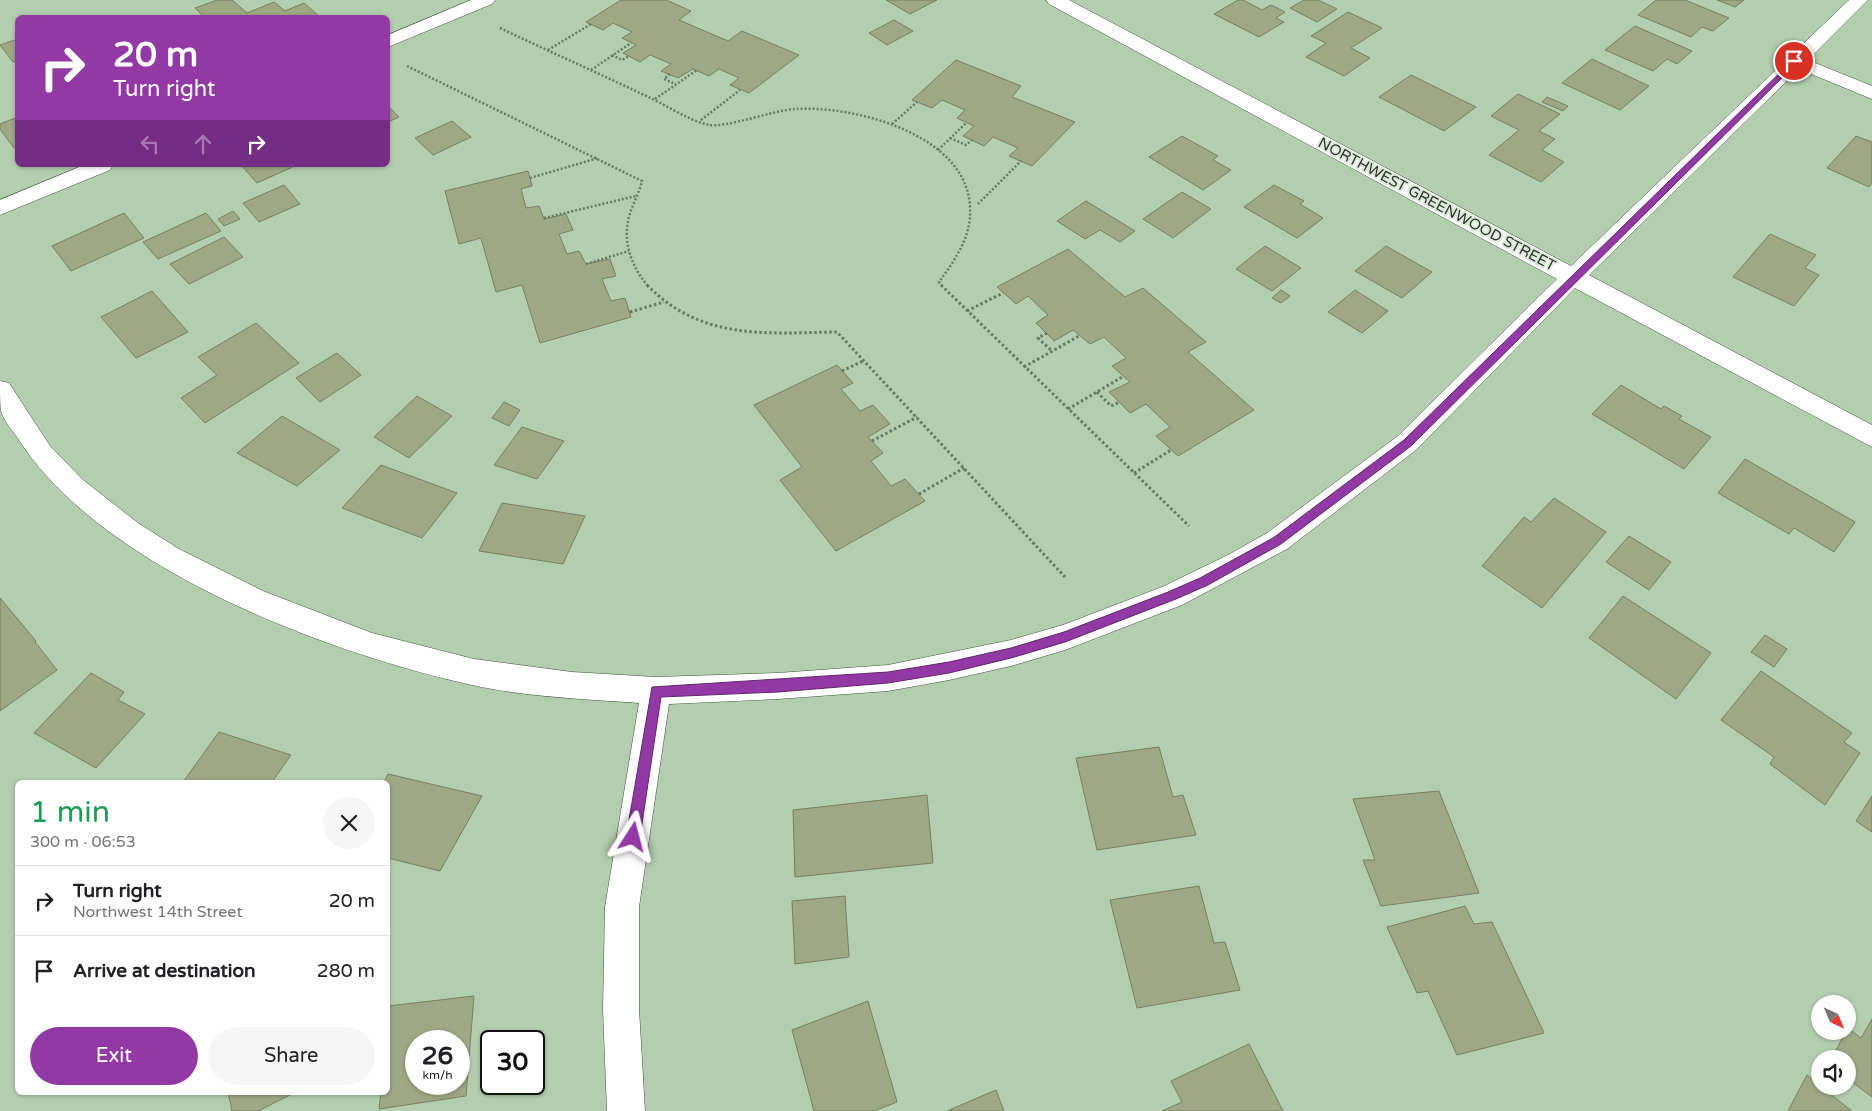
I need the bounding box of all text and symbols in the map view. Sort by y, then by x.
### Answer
text: 20 m [113,34,198,76]
icon: right [30,35,95,100]
pin [1773,40,1815,82]
icon: arrive [1780,47,1808,75]
text: Turn right [113,76,215,102]
icon: left [136,130,164,158]
icon: ahead [189,130,217,158]
icon: right [242,130,270,158]
street label: NORTHWEST GREENWOOD STREET [1315,133,1559,275]
text: 1 min [30,794,110,831]
button: close [323,797,375,849]
position arrow [606,810,658,862]
text: 300 m · 06:53 [30,832,136,852]
text: Turn right [73,880,161,902]
icon: right [30,887,58,915]
text: 20 m [329,890,375,912]
text: Northwest 14th Street [73,902,243,922]
icon: arrive [30,957,58,985]
text: Arrive at destination [73,960,256,982]
text: 280 m [317,960,375,982]
north arrow [1811,995,1856,1040]
map controls [1811,995,1856,1095]
button: Exit [30,1027,198,1085]
button: Share [208,1027,375,1085]
speed limit sign: 30 [480,1030,545,1095]
text: 26 [422,1041,453,1071]
button: sound [1811,1050,1856,1095]
text: km/h [422,1068,453,1082]

